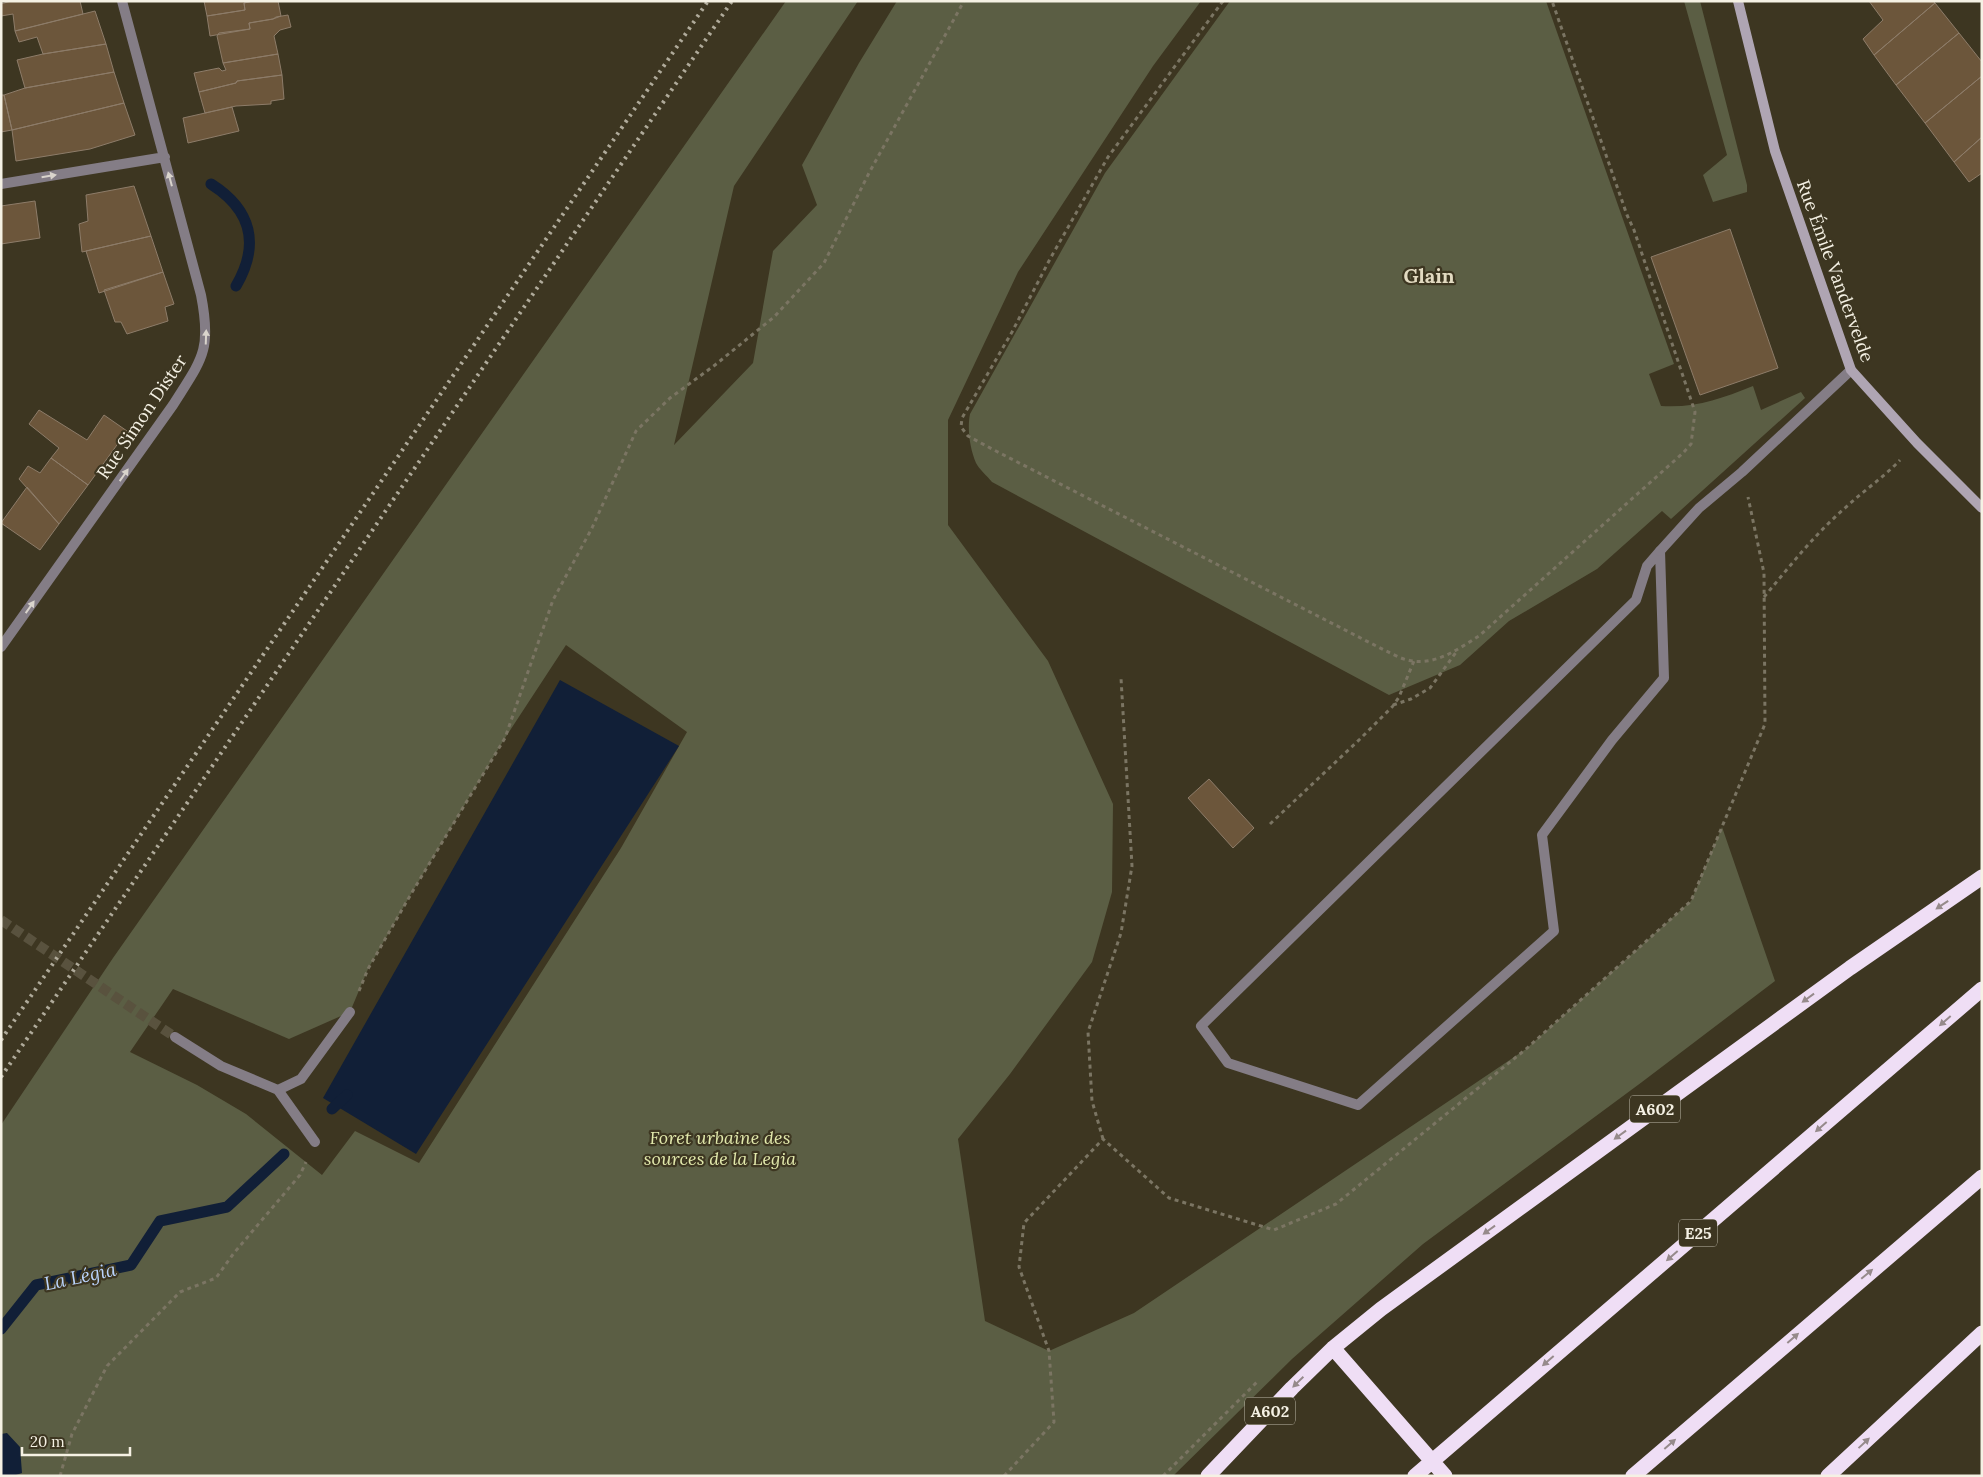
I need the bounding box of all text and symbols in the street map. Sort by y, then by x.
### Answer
one-way arrow [42,171,58,179]
one-way arrow [166,171,174,186]
street label: Rue Émile Vandervelde [1792,176,1879,365]
district label: Glain [1404,263,1455,288]
one-way arrow [202,328,210,344]
street label: Rue Simon Dister [91,350,192,483]
one-way arrow [119,468,129,482]
one-way arrow [24,601,35,614]
one-way arrow [1935,900,1948,910]
one-way arrow [1801,993,1815,1003]
one-way arrow [1939,1015,1951,1027]
road number: A602 [1630,1096,1680,1122]
one-way arrow [1816,1121,1828,1133]
park label: Foret urbaine des sources de la Legia [644,1126,796,1170]
one-way arrow [1614,1129,1627,1140]
road number: E25 [1679,1220,1717,1246]
one-way arrow [1482,1225,1496,1235]
one-way arrow [1665,1250,1678,1261]
water label: La Légia [42,1257,119,1295]
one-way arrow [1861,1269,1874,1280]
one-way arrow [1786,1332,1799,1343]
one-way arrow [1542,1356,1555,1367]
one-way arrow [1292,1376,1304,1388]
road number: A602 [1245,1398,1295,1424]
scale bar [22,1424,130,1456]
text: 20 m [30,1432,65,1451]
one-way arrow [1857,1437,1869,1449]
one-way arrow [1664,1439,1676,1450]

